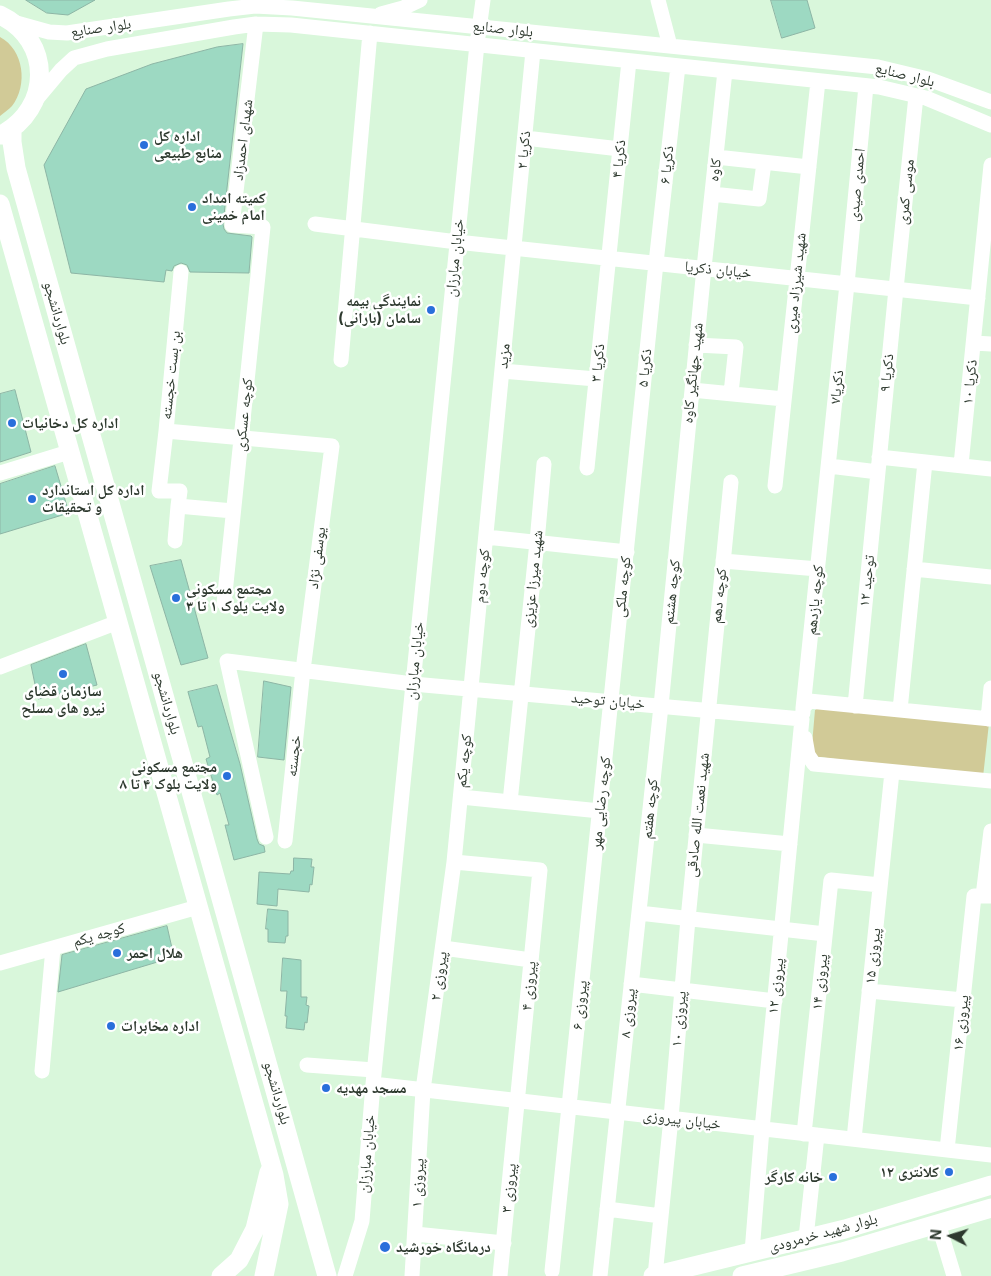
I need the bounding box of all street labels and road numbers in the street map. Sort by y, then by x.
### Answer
street label: بلوار صنایع [70,15,132,41]
street label: بلوار صنایع [472,17,534,41]
street label: بلوار صنایع [873,59,937,91]
street label: شهدای احمدزاد [229,98,257,182]
street label: ذکریا ۲ [513,130,535,170]
street label: ذکریا ۴ [608,139,630,179]
street label: ذکریا ۶ [656,145,678,185]
street label: احمدی صیدی [845,148,869,222]
street label: کاوه [705,157,725,183]
street label: موسی کمری [894,158,918,226]
street label: خیابان مبارزان [442,218,468,298]
street label: شهید شیرزاد میری [782,232,810,334]
street label: خیابان ذکریا [684,258,752,282]
street label: بلواردانشجو [39,279,75,347]
street label: شهید جهانگیر کاوه [679,322,707,424]
street label: بن بست خجسته [157,330,185,420]
street label: مزید [494,343,514,369]
street label: ذکریا ۳ [587,343,609,383]
street label: ذکریا ۵ [634,348,656,388]
street label: ذکریا ۹ [876,353,898,393]
street label: ذکریا ۱۰ [959,359,981,405]
street label: ذکریا۷ [826,369,848,405]
street label: کوچه عسکری [231,378,257,452]
street label: یوسفی نژاد [304,526,330,590]
street label: شهید میرزا عزیزی [519,529,547,629]
street label: کوچه دوم [470,548,494,604]
street label: توحید ۱۲ [855,554,879,608]
street label: کوچه ملکی [611,555,635,619]
street label: کوچه هشتم [660,559,684,625]
street label: کوچه یازدهم [802,564,828,636]
street label: کوچه دهم [707,567,731,625]
street label: خیابان مبارزان [402,621,428,701]
street label: بلواردانشجو [149,669,185,737]
street label: خیابان توحید [570,689,646,713]
street label: کوچه یکم [452,733,476,789]
street label: خجسته [283,734,305,778]
street label: شهید نعمت الله صادقی [683,752,713,878]
street label: کوچه رضایی مهر [587,756,615,850]
street label: کوچه هفتم [638,778,662,840]
street label: کوچه یکم [71,919,127,951]
street label: پیروزی ۱۵ [861,927,885,985]
street label: پیروزی ۲ [427,950,451,1002]
street label: پیروزی ۱۴ [808,953,832,1011]
street label: پیروزی ۱۲ [764,957,788,1015]
street label: پیروزی ۴ [518,960,540,1012]
street label: پیروزی ۶ [568,979,592,1031]
street label: پیروزی ۸ [616,987,640,1039]
street label: پیروزی ۱۰ [668,990,690,1048]
street label: پیروزی ۱۶ [949,994,973,1052]
street label: بلواردانشجو [259,1059,295,1127]
street label: خیابان پیروزی [642,1106,722,1134]
street label: خیابان مبارزان [355,1114,379,1194]
street label: پیروزی ۱ [408,1158,428,1208]
street label: پیروزی ۳ [497,1162,521,1214]
street label: بلوار شهید خرمرودی [767,1210,879,1256]

